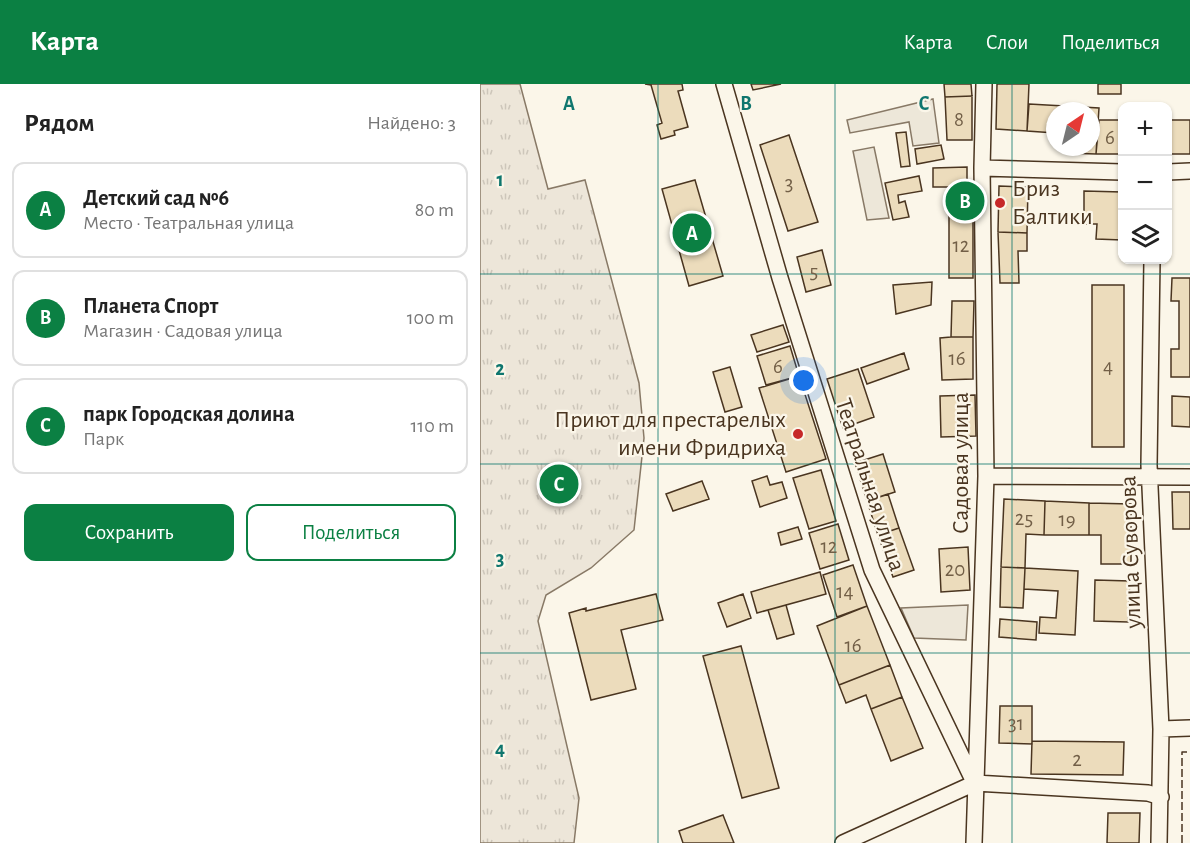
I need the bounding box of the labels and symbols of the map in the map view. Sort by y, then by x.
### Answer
text: A [563,94,575,114]
text: B [740,94,752,114]
text: C [919,94,930,114]
north arrow [1046,102,1100,156]
house number: 8 [954,109,964,130]
house number: 6 [1105,127,1115,148]
text: 1 [496,170,504,190]
house number: 3 [785,173,793,194]
place label: Бриз Балтики [1012,177,1093,229]
pin: B [946,178,984,224]
marker: Бриз Балтики [993,196,1007,210]
pin: A [672,210,712,256]
house number: 12 [953,235,969,256]
house number: 5 [810,261,818,282]
house number: 16 [948,348,966,369]
house number: 6 [773,356,783,377]
house number: 4 [1103,356,1113,377]
text: 2 [495,359,505,379]
your location [789,366,818,395]
street label: Садовая улица [949,392,973,534]
street label: Театральная улица [831,396,909,574]
place label: Приют для престарелых имени Фридриха [554,408,786,460]
marker: Приют для престарелых имени Фридриха [791,427,805,441]
pin: C [540,462,578,506]
street label: улица Суворова [1116,475,1146,630]
house number: 25 [1015,508,1033,529]
house number: 19 [1058,509,1076,530]
house number: 12 [821,536,837,557]
text: 3 [496,549,504,569]
house number: 20 [945,559,965,580]
house number: 14 [836,581,854,602]
house number: 16 [844,635,862,656]
house number: 31 [1008,713,1024,734]
text: 4 [495,739,505,759]
house number: 2 [1072,749,1082,770]

